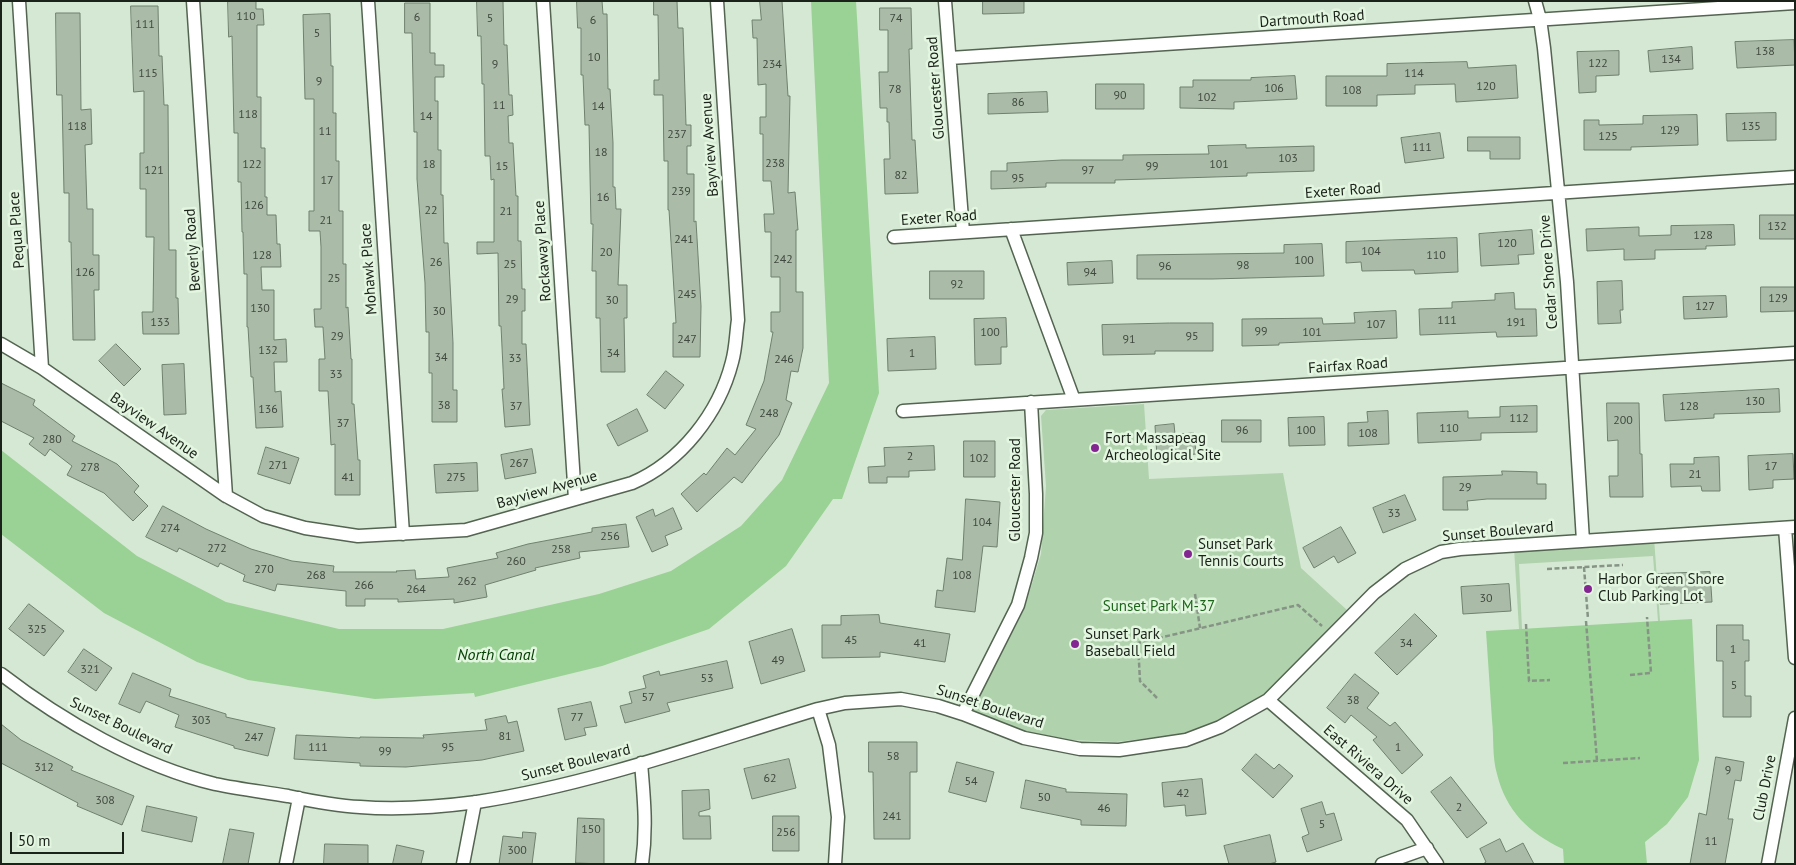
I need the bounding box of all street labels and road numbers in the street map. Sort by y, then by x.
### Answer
street label: Dartmouth Road [1259,6,1365,32]
street label: Gloucester Road [923,36,949,140]
street label: Bayview Avenue [697,93,723,197]
street label: Exeter Road [1304,179,1382,203]
street label: Pequa Place [5,191,29,269]
street label: Rockaway Place [530,200,556,302]
street label: Exeter Road [900,206,978,230]
street label: Beverly Road [181,208,205,292]
street label: Cedar Shore Drive [1536,214,1562,330]
street label: Mohawk Place [357,222,381,316]
street label: Fairfax Road [1307,354,1389,378]
street label: Bayview Avenue [106,389,202,463]
street label: Gloucester Road [1007,438,1025,542]
street label: Bayview Avenue [495,467,599,513]
street label: Sunset Boulevard [1442,518,1554,546]
street label: Sunset Boulevard [934,681,1046,733]
street label: Sunset Boulevard [67,693,175,759]
street label: East Riviera Drive [1320,721,1416,809]
street label: Sunset Boulevard [520,741,632,785]
street label: Club Drive [1750,754,1780,822]

